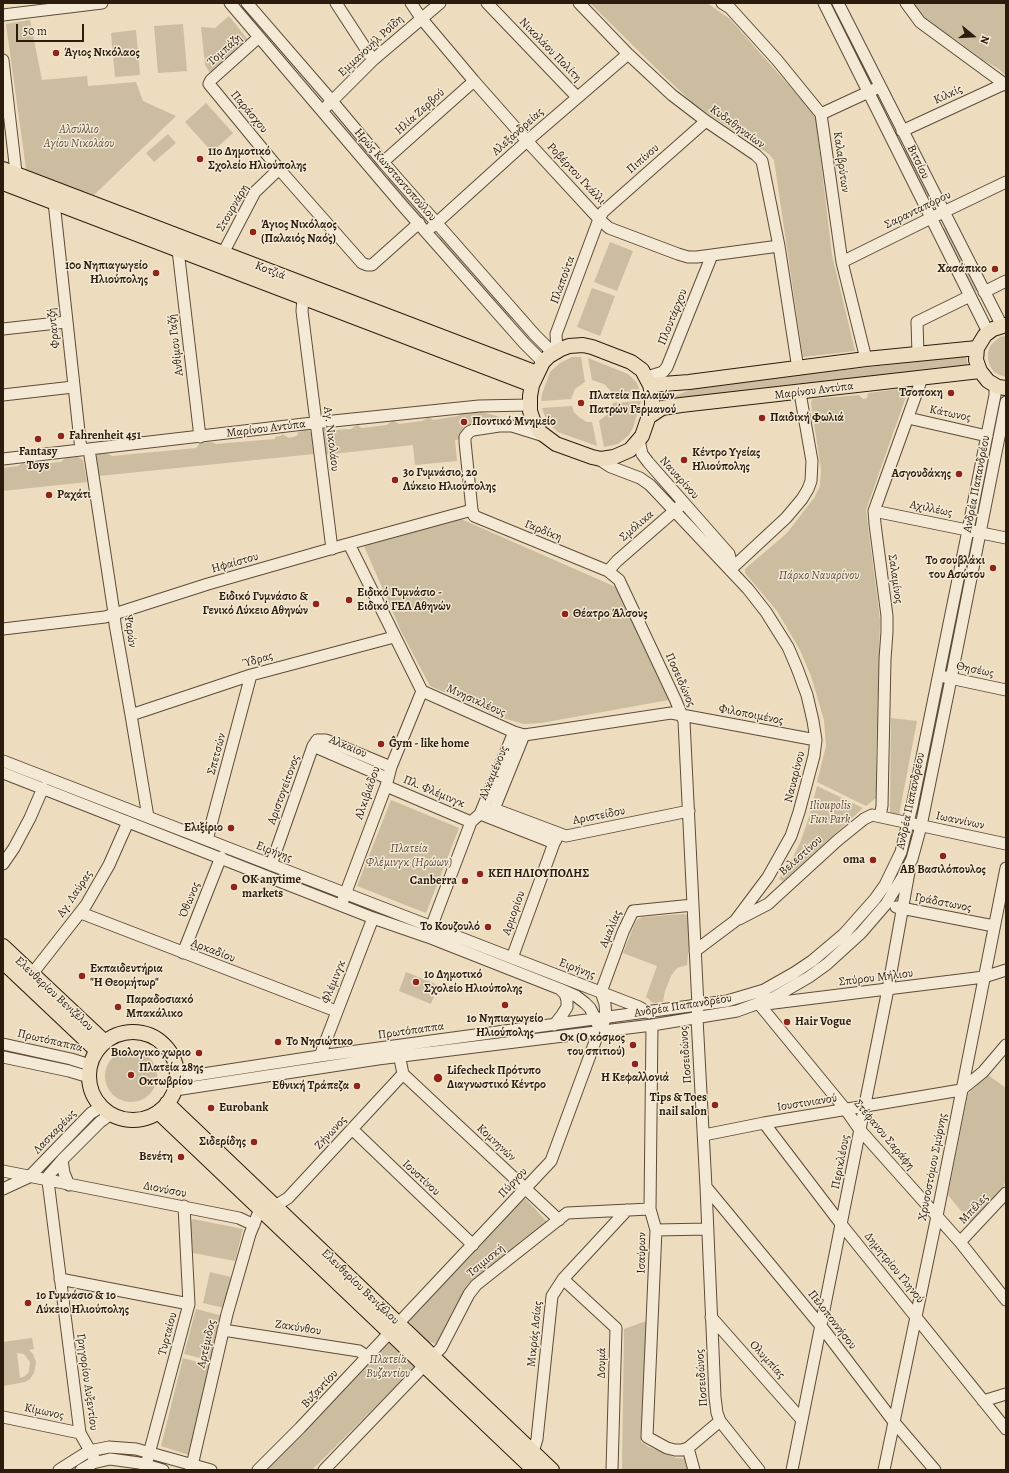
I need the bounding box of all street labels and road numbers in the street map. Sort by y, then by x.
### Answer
street label: Εμμανουήλ Ροΐδη [335,12,407,80]
street label: Νικολάου Πολίτη [516,15,584,85]
street label: Τομπάζη [205,31,245,69]
street label: Κιλκίς [931,82,965,108]
street label: Ηλία Ζερβού [392,86,448,138]
street label: Παράσχου [227,88,271,136]
street label: Κυδαθηναίων [707,102,767,152]
street label: Αλεξανδρείας [489,105,547,159]
street label: Ηρώς Κωνσταντοπούλου [351,126,439,224]
street label: Καλαβρύτων [830,131,852,193]
street label: Ροβέρτου Γκάλλι [544,140,608,208]
street label: Πιπίνου [624,141,662,177]
street label: Βιτσίου [904,142,932,182]
street label: Στουρνάρη [214,182,252,234]
street label: Σαρανταπόρου [882,188,954,232]
street label: Πλαπούτα [548,254,578,306]
street label: Κοτζιά [253,259,287,283]
street label: Πλουτάρχου [655,287,691,347]
street label: Φραντζή [45,307,63,349]
street label: Ανθίμου Γαζή [165,313,187,377]
street label: Μαρίνου Αντύπα [774,379,854,403]
street label: Κάτωνος [928,403,972,425]
street label: Αγ. Νικολάου [320,406,342,472]
street label: Μαρίνου Αντύπα [226,417,306,441]
street label: Ανδρέα Παπανδρέου [961,434,993,534]
street label: Ναυαρίνου [656,454,702,502]
street label: Αχιλλέως [908,497,954,521]
street label: Σμόλικα [617,507,657,545]
street label: Γαρδίκη [522,517,564,545]
street label: Ηφαίστου [210,549,260,577]
street label: Σαλαμίνος [884,553,906,605]
street label: Ψαρών [121,614,139,648]
street label: Ύδρας [241,649,275,671]
street label: Ποσειδώνος [662,651,698,709]
street label: Θησέως [955,659,995,681]
street label: Μνησικλέους [444,682,508,720]
street label: Φιλοποιμένος [717,702,785,728]
street label: Σπετσών [205,732,229,776]
street label: Αλκαίου [327,733,369,761]
street label: Αλκαμένους [476,744,512,802]
street label: Ναυαρίνου [782,750,808,804]
street label: Ανδρέα Παπανδρέου [894,751,928,851]
street label: Αριστογείτονος [265,753,303,827]
street label: Αλκιβιάδου [352,765,384,821]
street label: Πλ. Φλέμινγκ [401,773,467,811]
street label: Αριστείδου [571,804,627,828]
street label: Ιωαννίνων [934,809,986,833]
street label: Βελεστίνου [776,833,826,879]
street label: Ειρήνης [254,838,294,866]
street label: Αγ. Λαύρας [54,868,96,920]
street label: Όθωνος [176,880,204,920]
street label: Αρμορίου [499,889,529,937]
street label: Γράδστωνος [913,890,973,916]
street label: Αμαλίας [597,908,625,950]
street label: Αρκαδίου [189,936,237,966]
street label: Ελευθερίου Βενιζέλου [12,954,96,1034]
street label: Ειρήνης [557,955,597,983]
street label: Φλέμινγκ [319,958,349,1006]
street label: Σπύρου Μήλιου [838,966,914,990]
street label: Ανδρέα Παπανδρέου [633,991,733,1021]
street label: Πρωτόπαππα [377,1019,445,1043]
street label: Πρωτόπαππα [16,1026,84,1056]
street label: Ποσειδώνος [677,1026,695,1084]
street label: Ιουστινιανού [776,1091,838,1115]
street label: Στέφανου Σαράφη [850,1097,918,1173]
street label: Λασκαρέως [30,1107,80,1157]
street label: Χρυσοστόμου Σμύρνης [915,1112,951,1222]
street label: Ζήνωνος [312,1113,350,1153]
street label: Κομνηνών [473,1121,519,1165]
street label: Περικλέους [829,1133,853,1191]
street label: Ιουστίνου [399,1157,443,1199]
street label: Πύργου [495,1165,531,1201]
street label: Διονύσου [142,1179,188,1201]
street label: Μπέλες [956,1191,992,1227]
street label: Δημητρίου Γληνού [861,1230,927,1306]
street label: Ισαύρων [634,1232,650,1274]
street label: Τσιμισκή [464,1242,508,1280]
street label: Ελευθερίου Βενιζέλου [318,1246,402,1328]
street label: Πελοποννήσου [804,1287,860,1353]
street label: Μικράς Ασίας [524,1300,546,1368]
street label: Τυρταίου [155,1311,181,1357]
street label: Ζακύνθου [274,1317,322,1339]
street label: Αρτέμιδος [194,1318,220,1370]
street label: Γρηγορίου Αυξεντίου [73,1333,101,1431]
street label: Ολυμπίας [746,1338,788,1382]
street label: Δουμά [595,1347,609,1379]
street label: Ποσειδώνος [693,1349,711,1407]
street label: Βυζαντίου [299,1367,341,1411]
street label: Κίμωνος [23,1401,65,1423]

